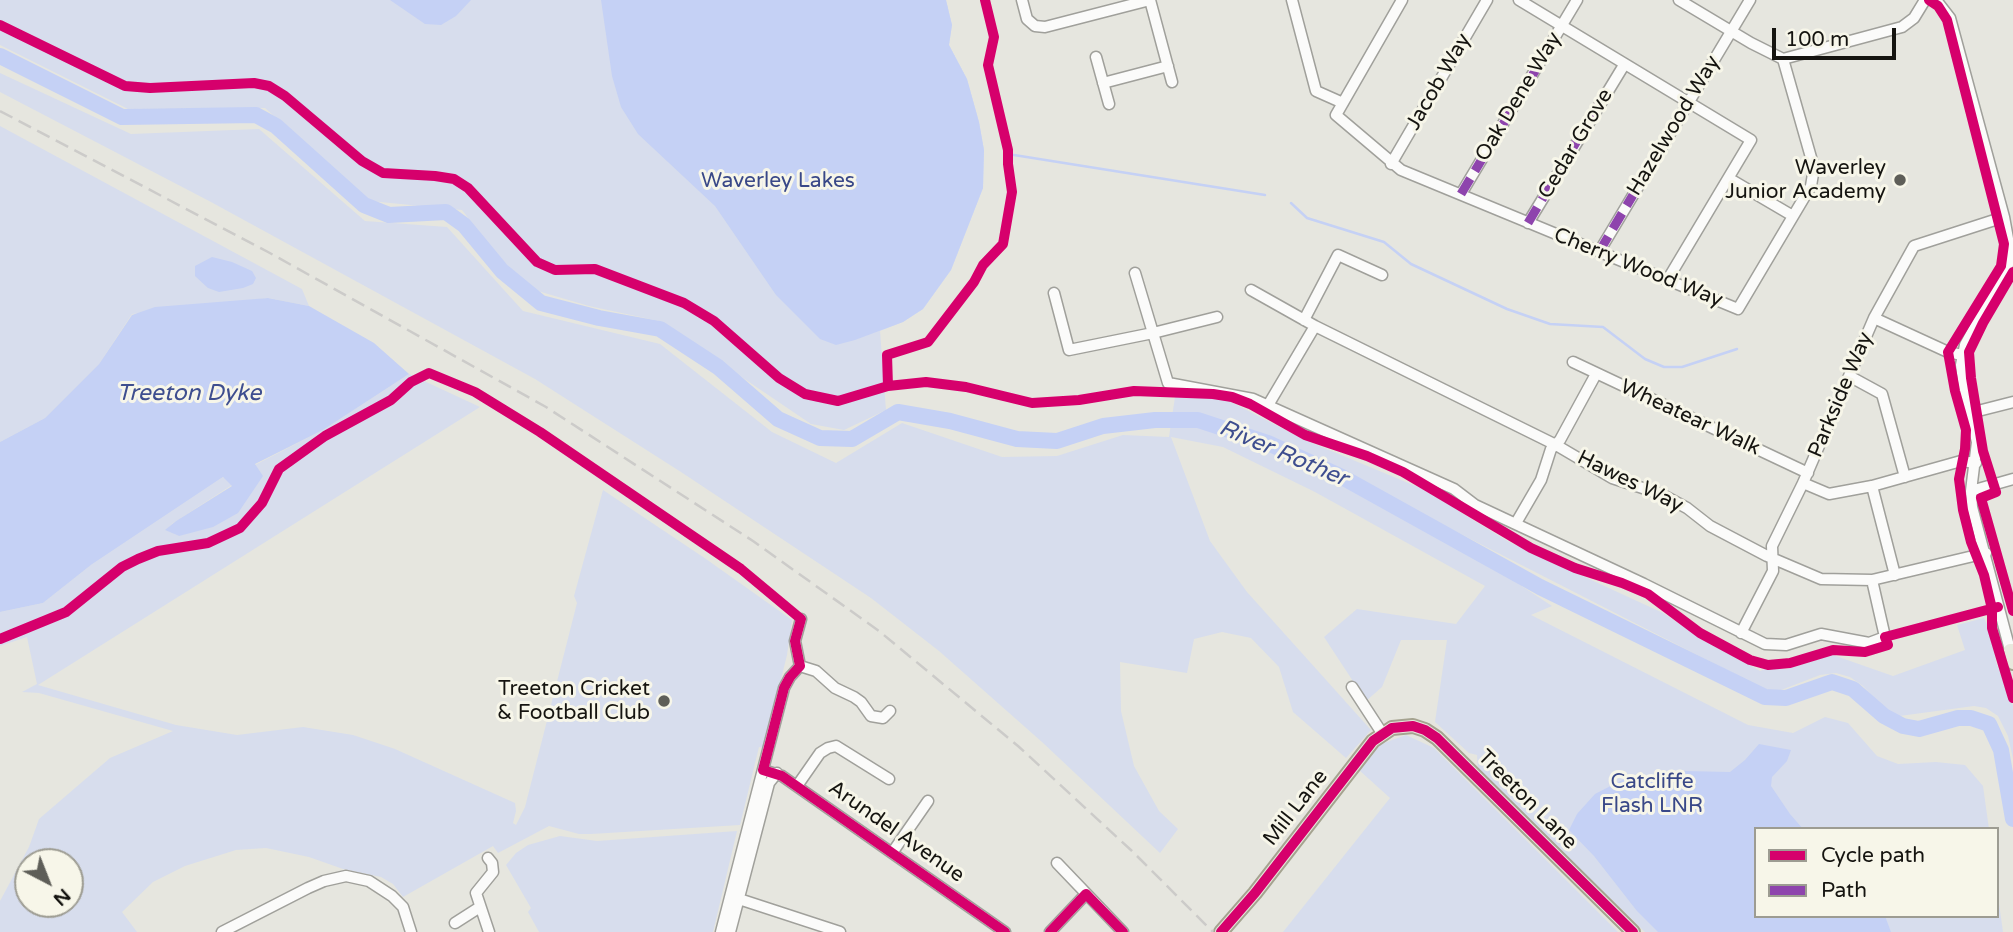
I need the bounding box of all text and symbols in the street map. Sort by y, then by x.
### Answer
scale bar [1775,14,1899,58]
text: 100 m [1785,27,1849,52]
street label: Oak Dene Way [1471,28,1567,166]
street label: Jacob Way [1401,29,1477,135]
street label: Hazelwood Way [1622,51,1726,201]
street label: Cedar Grove [1533,84,1619,204]
place label: Waverley Junior Academy [1725,155,1886,205]
park label: Waverley Lakes [701,168,855,194]
marker: Waverley Junior Academy [1892,172,1908,188]
street label: Cherry Wood Way [1550,223,1726,313]
street label: Parkside Way [1803,328,1879,462]
street label: Wheatear Walk [1616,375,1764,461]
water label: Treeton Dyke [117,380,261,408]
water label: River Rother [1215,415,1351,493]
street label: Hawes Way [1573,446,1687,518]
place label: Treeton Cricket & Football Club [497,676,650,726]
marker: Treeton Cricket & Football Club [656,693,672,709]
street label: Treeton Lane [1472,745,1582,855]
street label: Mill Lane [1258,765,1334,851]
park label: Catcliffe Flash LNR [1601,769,1703,819]
street label: Arundel Avenue [823,776,969,888]
legend [1754,827,1999,918]
text: Cycle path [1821,843,1925,868]
north arrow [14,848,84,918]
text: Path [1821,878,1867,903]
text: N [49,884,75,910]

